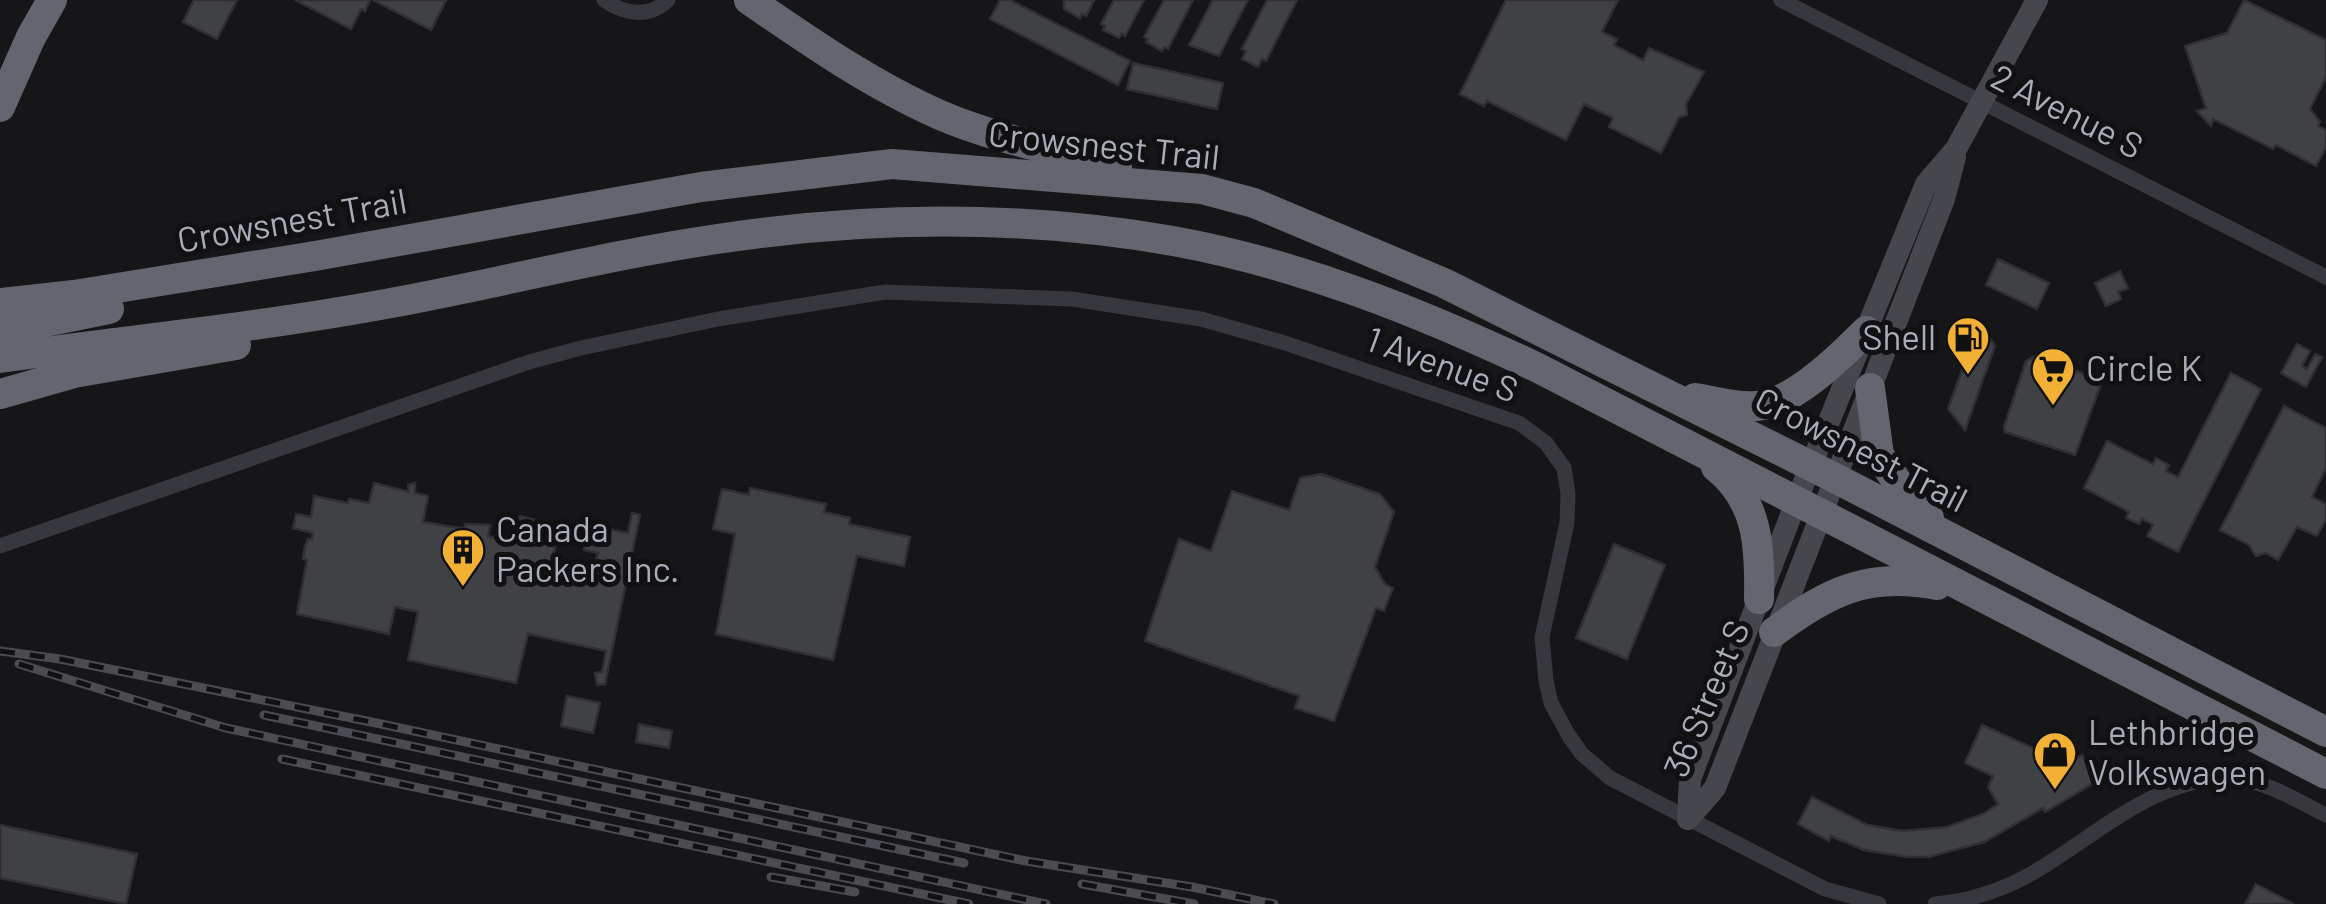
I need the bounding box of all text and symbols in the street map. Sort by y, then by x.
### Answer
street label: 2 Avenue S [1985,54,2151,166]
street label: Crowsnest Trail [987,111,1222,177]
street label: Crowsnest Trail [174,178,410,260]
place label: Shell [1862,315,1936,357]
fuel station icon: Shell [1945,315,1991,376]
street label: 1 Avenue S [1361,316,1524,410]
supermarket icon: Circle K [2030,346,2076,407]
place label: Circle K [2086,346,2202,388]
street label: Crowsnest Trail [1749,377,1975,520]
place label: Canada Packers Inc. [496,507,679,589]
building icon: Canada Packers Inc. [440,527,486,588]
street label: 36 Street S [1653,614,1757,783]
place label: Lethbridge Volkswagen [2088,710,2266,792]
shop icon: Lethbridge Volkswagen [2032,730,2078,791]

